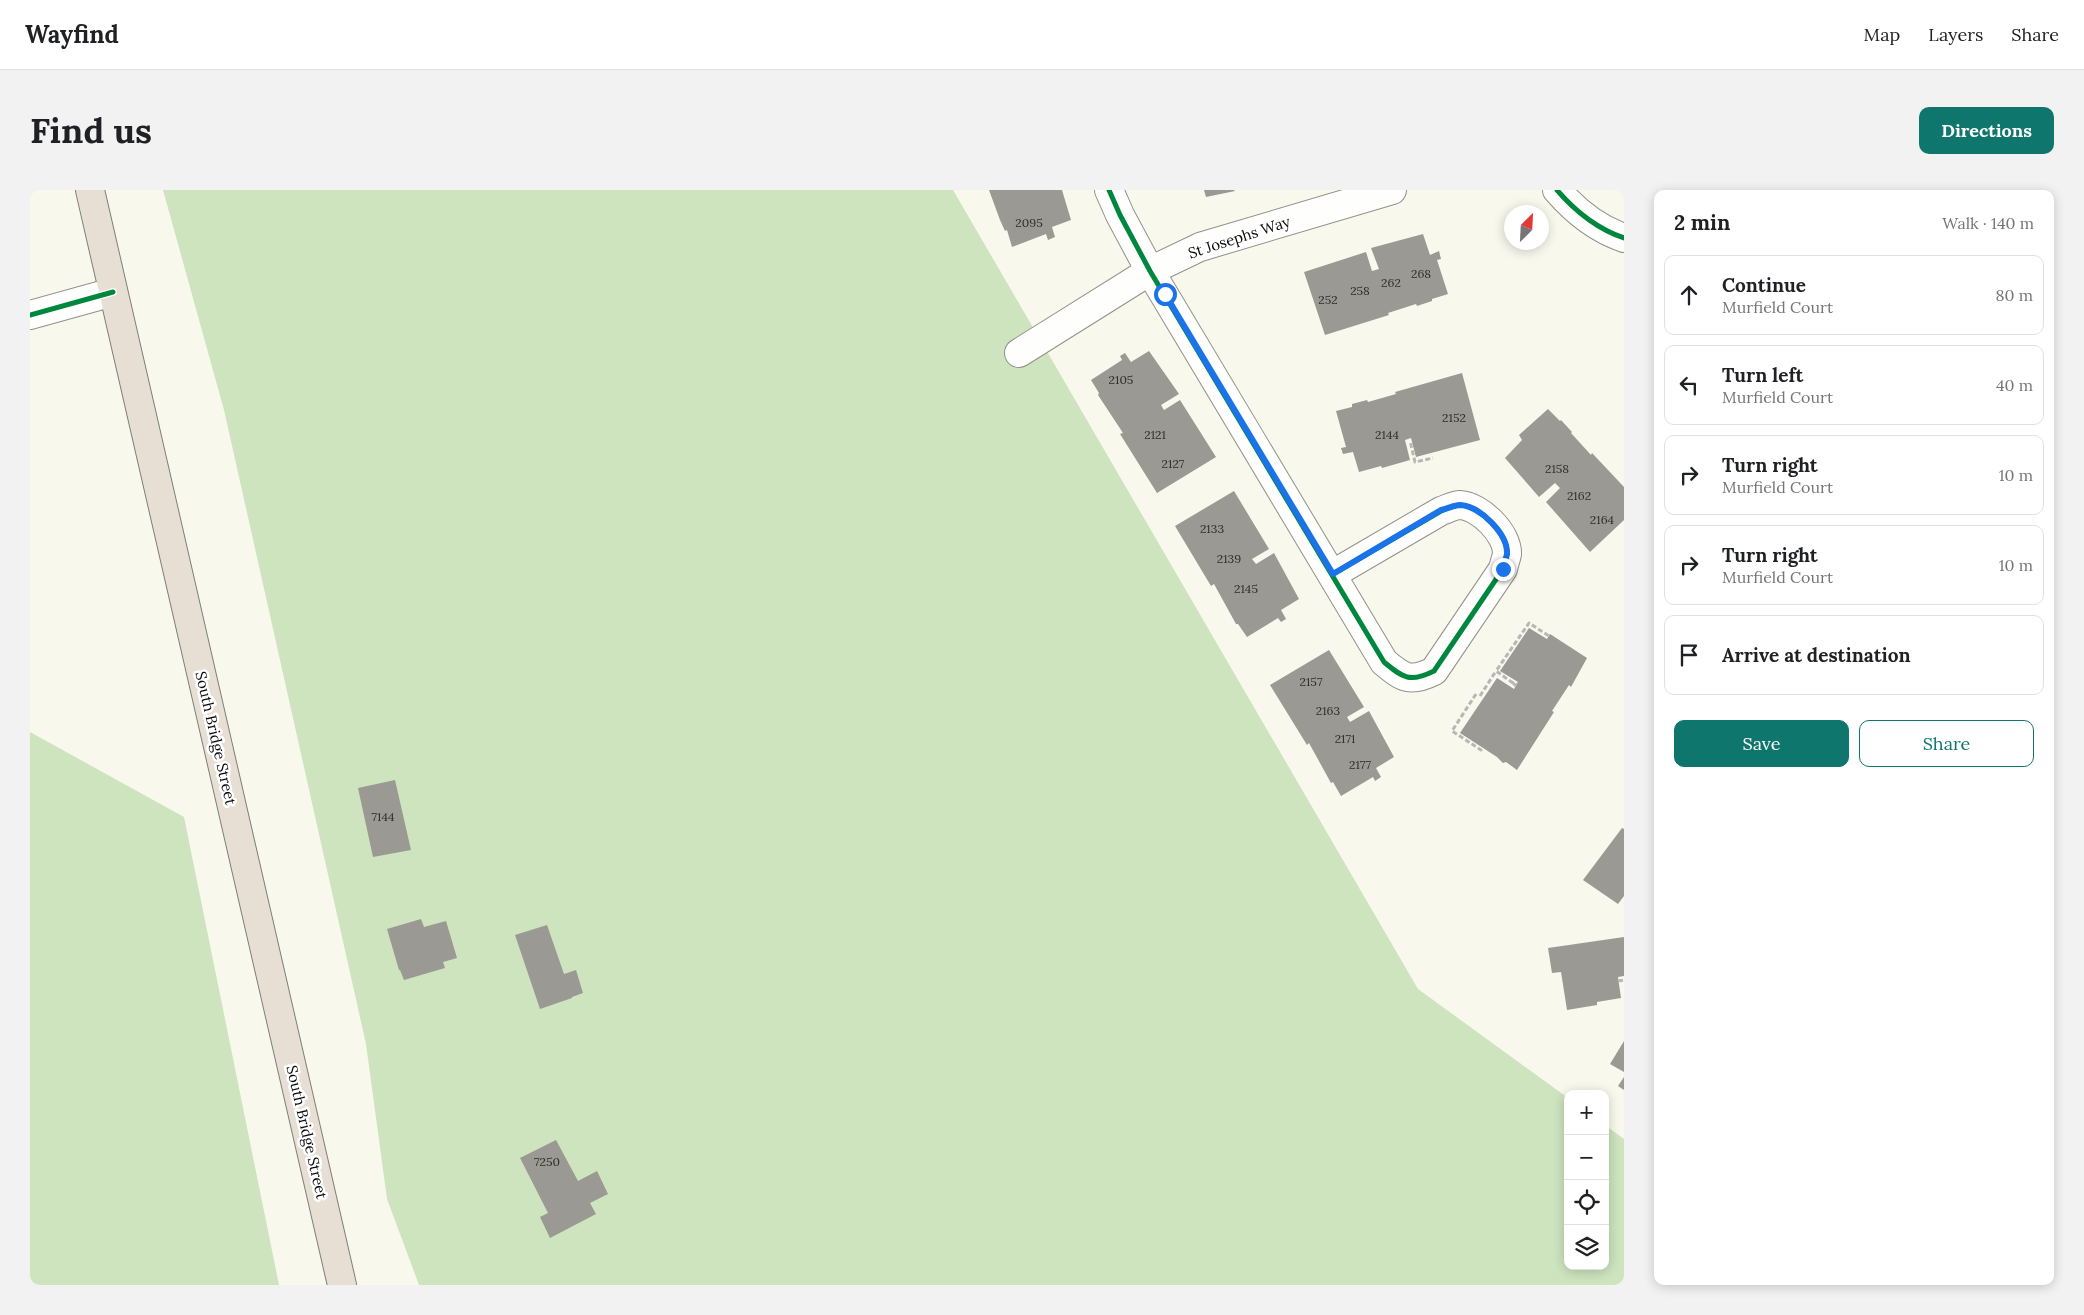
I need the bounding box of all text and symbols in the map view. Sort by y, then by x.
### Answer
text: Wayfind [25,19,119,50]
text: Map [1864,23,1900,46]
text: Layers [1928,23,1983,46]
text: Share [2011,23,2059,46]
button: Directions [1919,107,2054,154]
text: Find us [30,108,152,153]
north arrow [1504,205,1549,250]
text: 2 min [1674,209,1730,236]
street label: St Josephs Way [1186,212,1293,262]
text: Walk · 140 m [1942,213,2034,233]
house number: 2095 [1015,215,1043,230]
house number: 268 [1411,266,1431,281]
text: Continue [1722,273,1806,297]
house number: 262 [1381,275,1401,290]
icon: ahead [1675,281,1703,309]
route start [1154,283,1177,306]
house number: 258 [1350,283,1370,298]
text: 80 m [1996,285,2033,305]
house number: 252 [1318,292,1338,307]
text: Murfield Court [1722,297,1833,317]
text: Turn left [1722,363,1803,387]
icon: left [1675,371,1703,399]
house number: 2105 [1109,372,1133,387]
text: 40 m [1996,375,2033,395]
text: Murfield Court [1722,387,1833,407]
house number: 2152 [1442,410,1466,425]
house number: 2121 [1144,427,1166,442]
house number: 2144 [1375,427,1399,442]
text: Turn right [1722,453,1818,477]
house number: 2127 [1162,456,1185,471]
house number: 2158 [1545,461,1569,476]
icon: right [1675,461,1703,489]
text: 10 m [1999,465,2033,485]
text: Murfield Court [1722,477,1833,497]
house number: 2162 [1567,488,1591,503]
house number: 2164 [1590,512,1615,527]
house number: 2133 [1200,521,1224,536]
text: Turn right [1722,543,1818,567]
house number: 2139 [1217,551,1241,566]
icon: right [1675,551,1703,579]
text: 10 m [1999,555,2033,575]
route end [1492,558,1515,581]
text: Murfield Court [1722,567,1833,587]
house number: 2145 [1234,581,1258,596]
icon: arrive [1675,641,1703,669]
text: Arrive at destination [1722,643,1911,667]
street label: South Bridge Street [191,669,241,807]
house number: 2157 [1300,674,1323,689]
house number: 2163 [1316,703,1341,718]
button: Save [1674,720,1849,767]
button: Share [1859,720,2034,767]
house number: 2171 [1335,731,1355,746]
house number: 2177 [1349,757,1371,772]
house number: 7144 [372,809,395,824]
street label: South Bridge Street [282,1063,332,1201]
map controls [1564,1090,1609,1270]
button: + [1564,1090,1609,1135]
button: − [1564,1135,1609,1180]
house number: 7250 [534,1154,560,1169]
button: locate [1564,1180,1609,1225]
button: layers [1564,1225,1609,1270]

